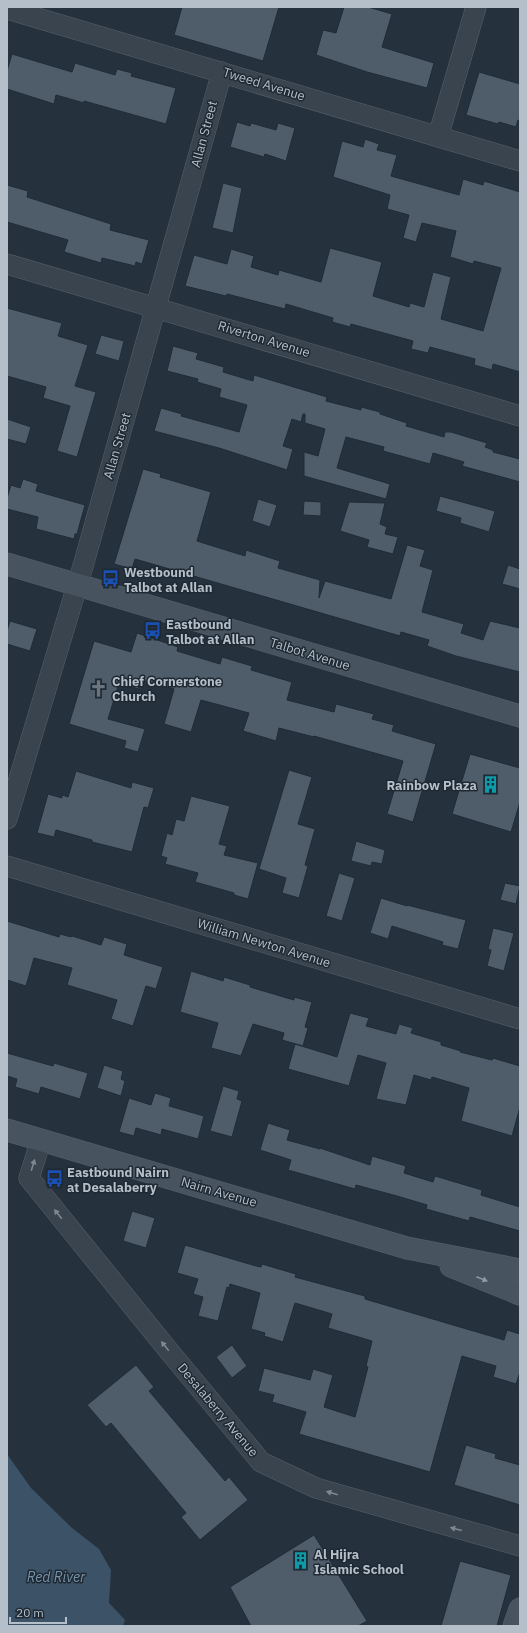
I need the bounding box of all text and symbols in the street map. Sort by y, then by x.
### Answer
street label: Tweed Avenue [221,63,307,105]
street label: Allan Street [187,99,221,169]
street label: Riverton Avenue [216,317,312,361]
street label: Allan Street [99,411,135,481]
place label: Westbound Talbot at Allan [124,564,212,596]
bus stop icon: Westbound Talbot at Allan [101,569,121,589]
place label: Eastbound Talbot at Allan [166,616,254,648]
bus stop icon: Eastbound Talbot at Allan [143,621,163,641]
street label: Talbot Avenue [268,634,352,674]
place label: Chief Cornerstone Church [112,673,222,705]
church icon: Chief Cornerstone Church [89,678,109,698]
building icon: Rainbow Plaza [480,775,500,795]
place label: Rainbow Plaza [386,777,477,794]
street label: William Newton Avenue [195,915,333,971]
one-way arrow [30,1158,36,1170]
place label: Eastbound Nairn at Desalaberry [67,1164,169,1196]
bus stop icon: Eastbound Nairn at Desalaberry [44,1169,64,1189]
street label: Nairn Avenue [179,1173,259,1211]
one-way arrow [54,1209,63,1220]
one-way arrow [477,1276,488,1282]
one-way arrow [160,1340,169,1351]
street label: Desalaberry Avenue [174,1360,262,1460]
one-way arrow [325,1490,337,1496]
one-way arrow [450,1526,462,1532]
place label: Al Hijra Islamic School [314,1546,404,1578]
building icon: Al Hijra Islamic School [291,1551,311,1571]
water label: Red River [27,1568,86,1586]
scale bar [10,1599,66,1625]
text: 20 m [16,1605,44,1620]

